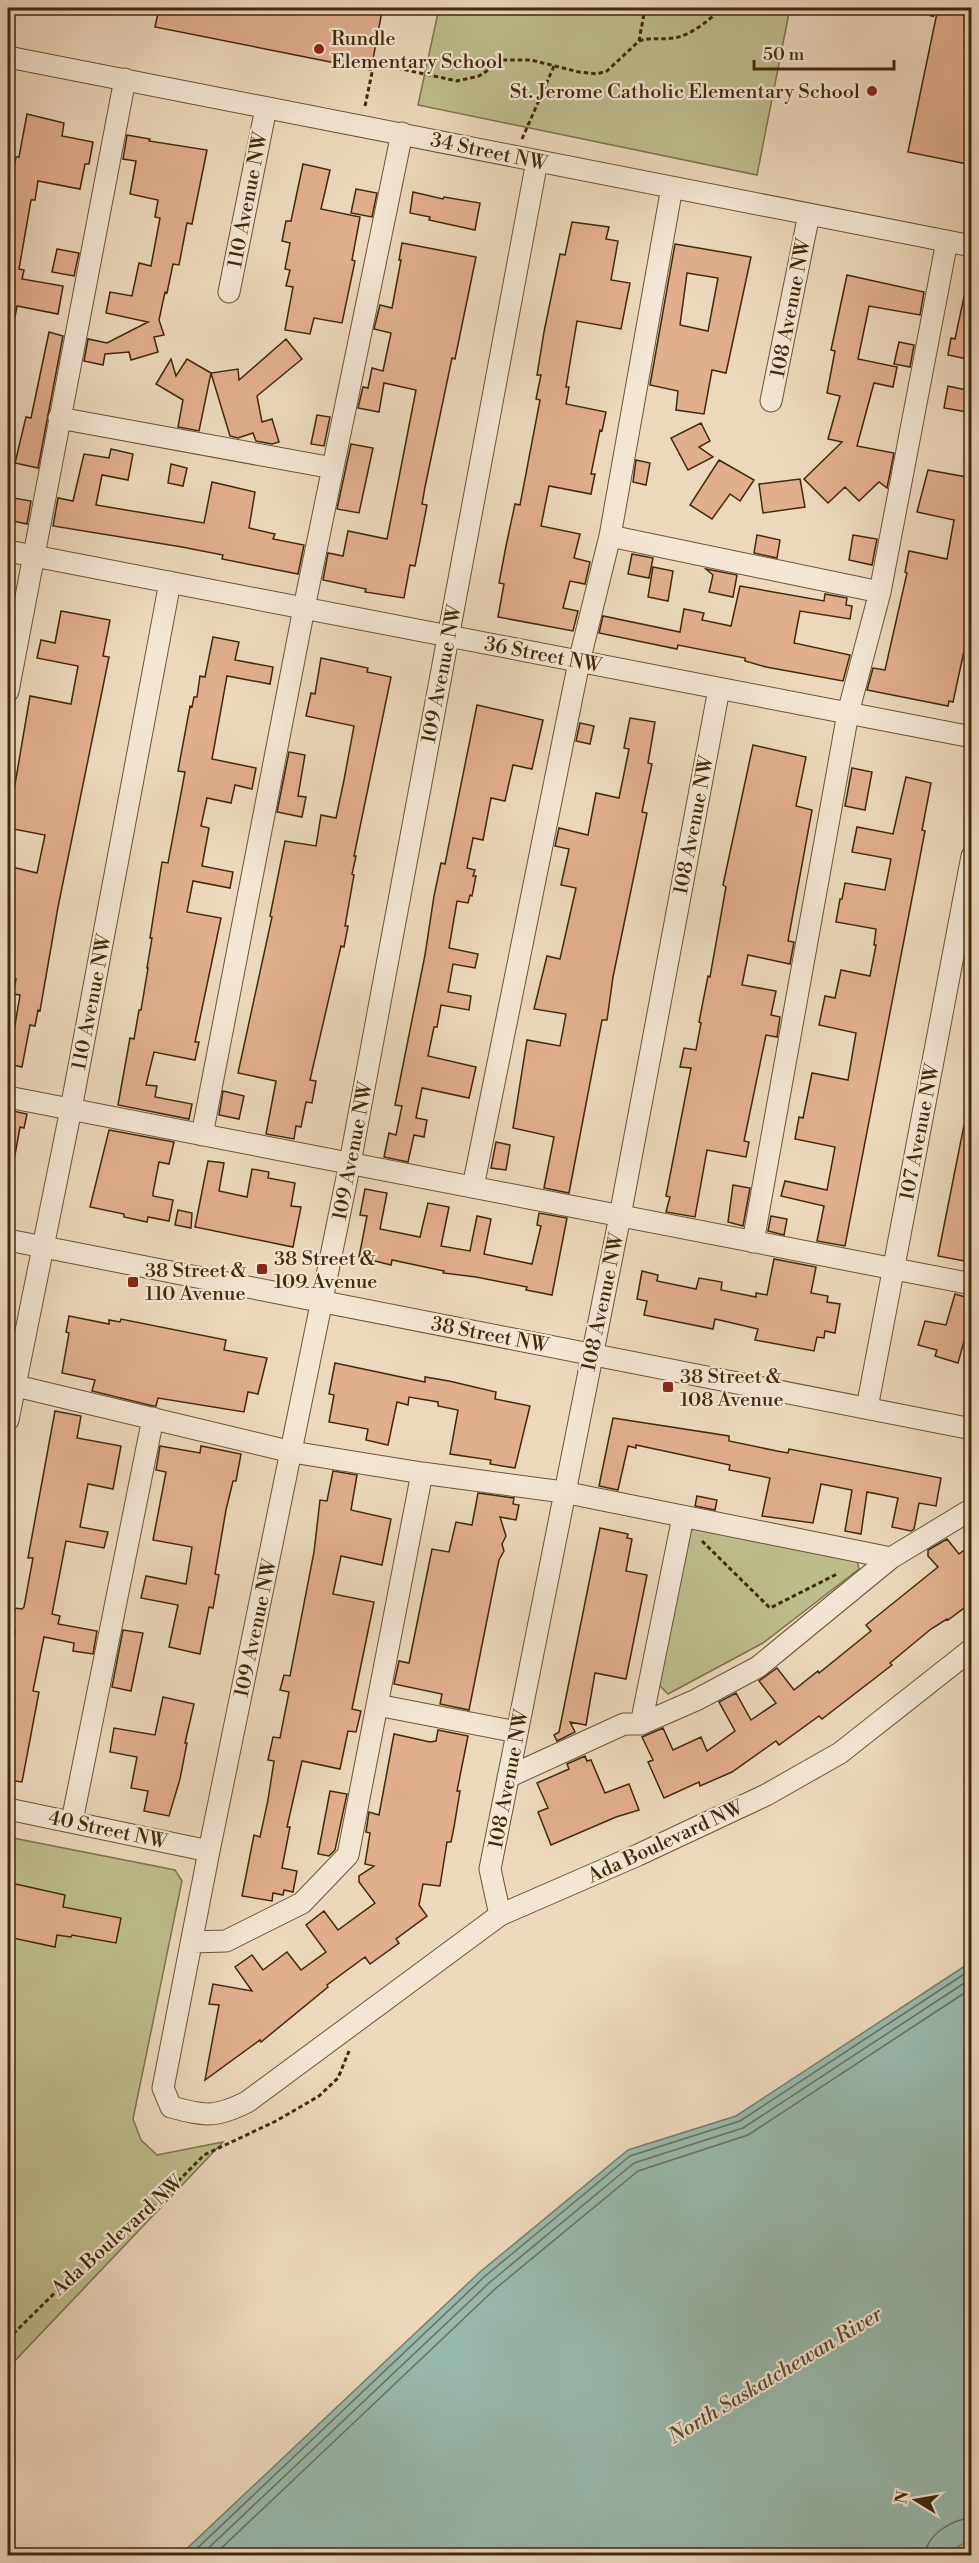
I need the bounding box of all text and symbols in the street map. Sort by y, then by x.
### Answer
place label: Rundle Elementary School [331,27,503,75]
scale bar [754,33,894,71]
marker: Rundle Elementary School [312,42,326,56]
text: 50 m [763,43,805,66]
place label: St. Jerome Catholic Elementary School [510,80,860,105]
marker: St. Jerome Catholic Elementary School [865,84,879,98]
street label: 34 Street NW [428,128,550,177]
street label: 110 Avenue NW [223,129,274,270]
street label: 108 Avenue NW [766,236,817,380]
street label: 109 Avenue NW [417,602,468,746]
street label: 36 Street NW [482,632,604,679]
street label: 108 Avenue NW [669,753,720,897]
street label: 110 Avenue NW [67,931,118,1072]
street label: 107 Avenue NW [895,1061,946,1203]
street label: 109 Avenue NW [328,1079,379,1223]
street label: 108 Avenue NW [577,1230,630,1374]
place label: 38 Street & 109 Avenue [274,1247,377,1295]
place label: 38 Street & 110 Avenue [145,1259,247,1307]
marker: 38 Street & 109 Avenue [255,1262,269,1276]
marker: 38 Street & 110 Avenue [126,1275,140,1289]
street label: 38 Street NW [429,1312,551,1359]
place label: 38 Street & 108 Avenue [680,1365,784,1413]
marker: 38 Street & 108 Avenue [661,1380,675,1394]
street label: 109 Avenue NW [230,1556,283,1700]
street label: 108 Avenue NW [484,1707,535,1851]
street label: Ada Boulevard NW [583,1795,748,1890]
street label: 40 Street NW [46,1806,170,1855]
street label: Ada Boulevard NW [46,2170,190,2302]
water label: North Saskatchewan River [663,2301,888,2451]
north arrow [886,2470,946,2530]
text: N [891,2489,913,2505]

